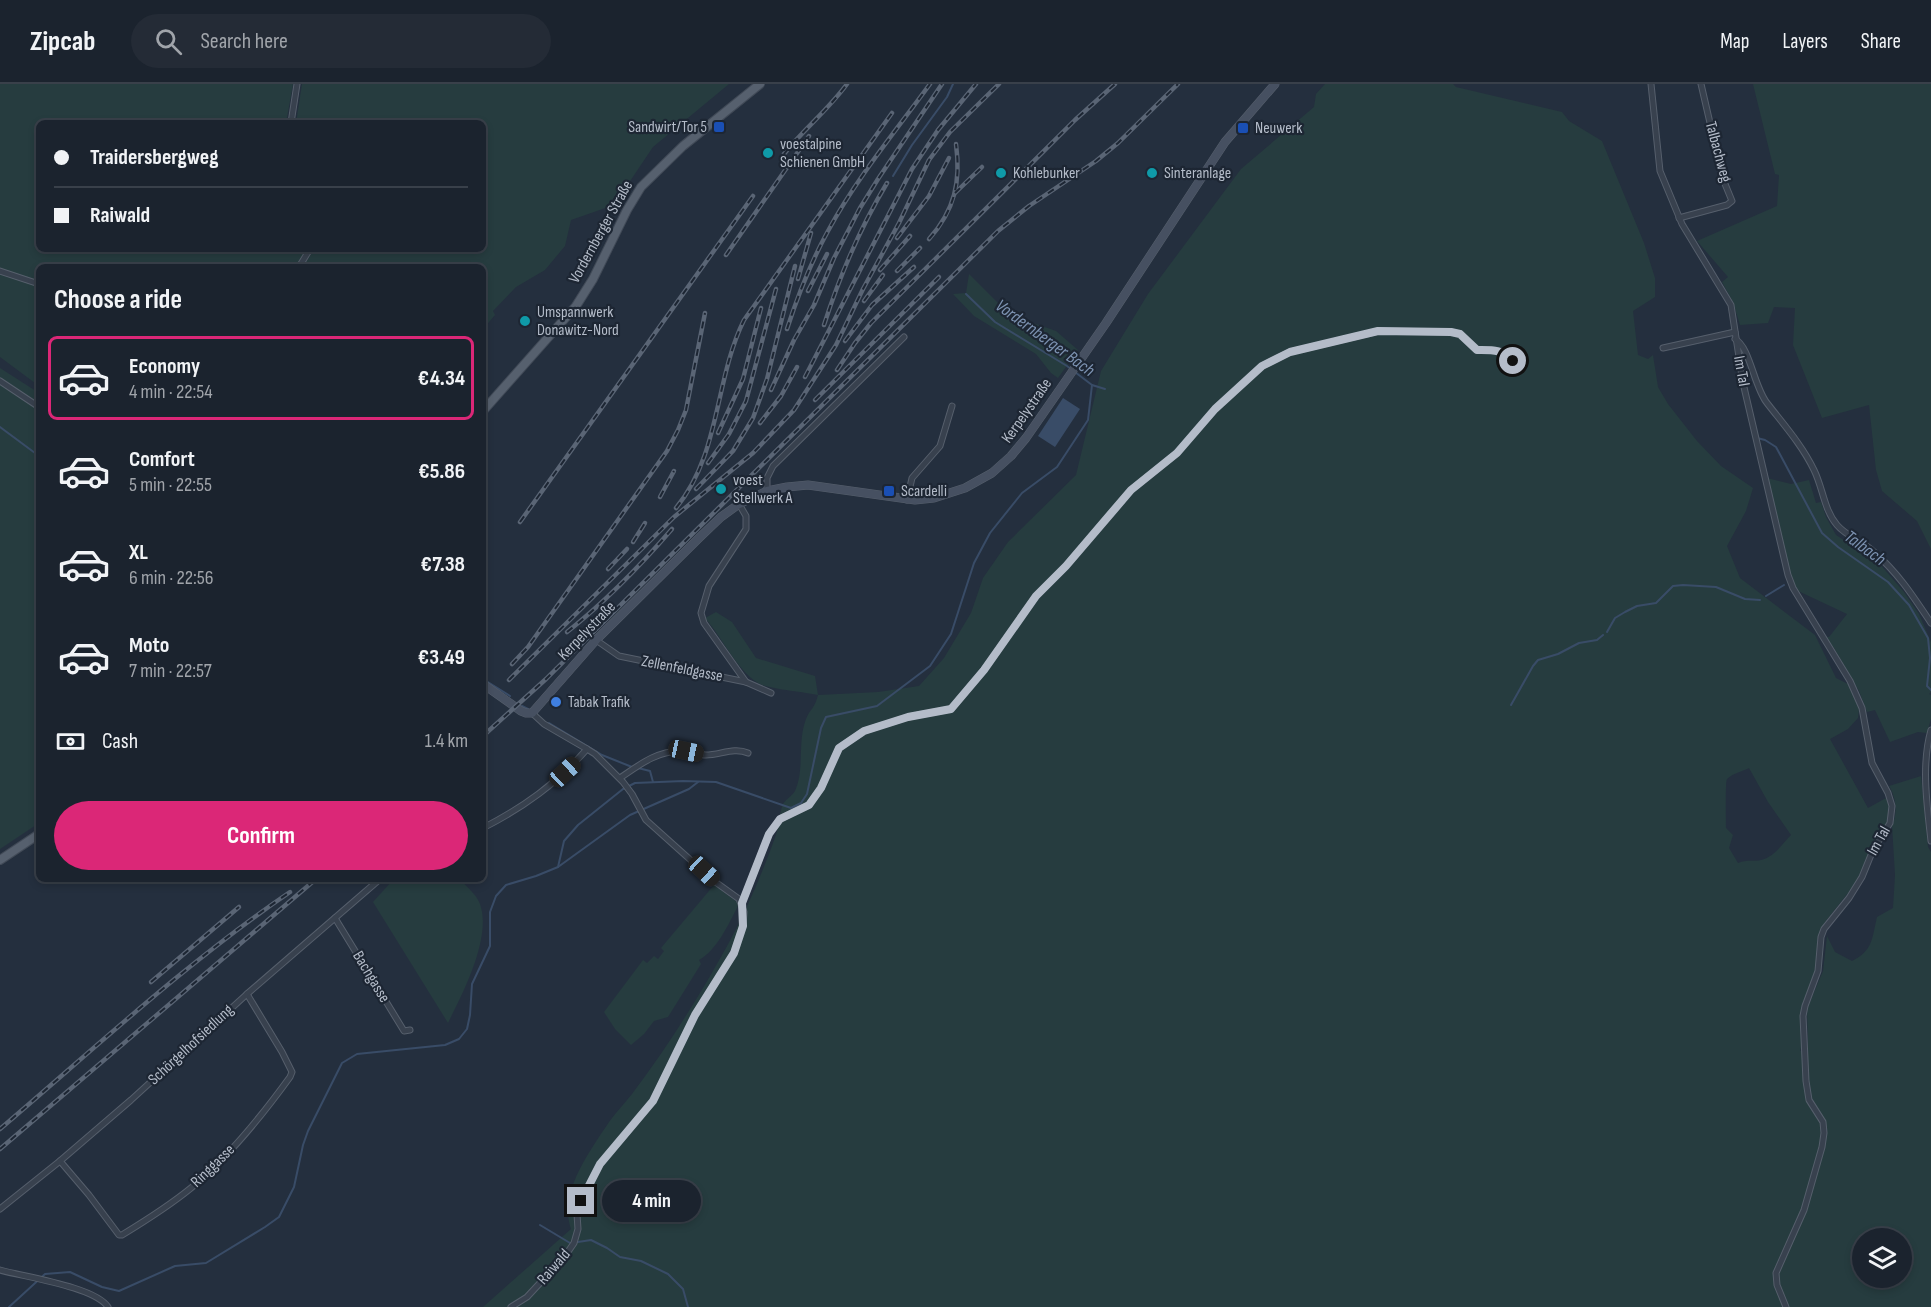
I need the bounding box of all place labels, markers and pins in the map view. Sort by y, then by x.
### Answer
place label: Sandwirt/Tor 5 [628,118,707,137]
place label: Neuwerk [1255,119,1302,138]
marker: Sandwirt/Tor 5 [712,120,726,134]
marker: Neuwerk [1236,121,1250,135]
place label: voestalpine Schienen GmbH [780,135,865,172]
marker: voestalpine Schienen GmbH [761,146,775,160]
place label: Kohlebunker [1013,164,1080,183]
place label: Sinteranlage [1164,164,1231,183]
marker: Kohlebunker [994,166,1008,180]
marker: Sinteranlage [1145,166,1159,180]
place label: Umspannwerk Donawitz-Nord [537,303,619,340]
marker: Umspannwerk Donawitz-Nord [518,314,532,328]
place label: voest Stellwerk A [733,471,793,508]
marker: voest Stellwerk A [714,482,728,496]
place label: Scardelli [901,482,947,501]
marker: Scardelli [882,484,896,498]
place label: Tabak Trafik [568,693,630,712]
marker: Tabak Trafik [549,695,563,709]

